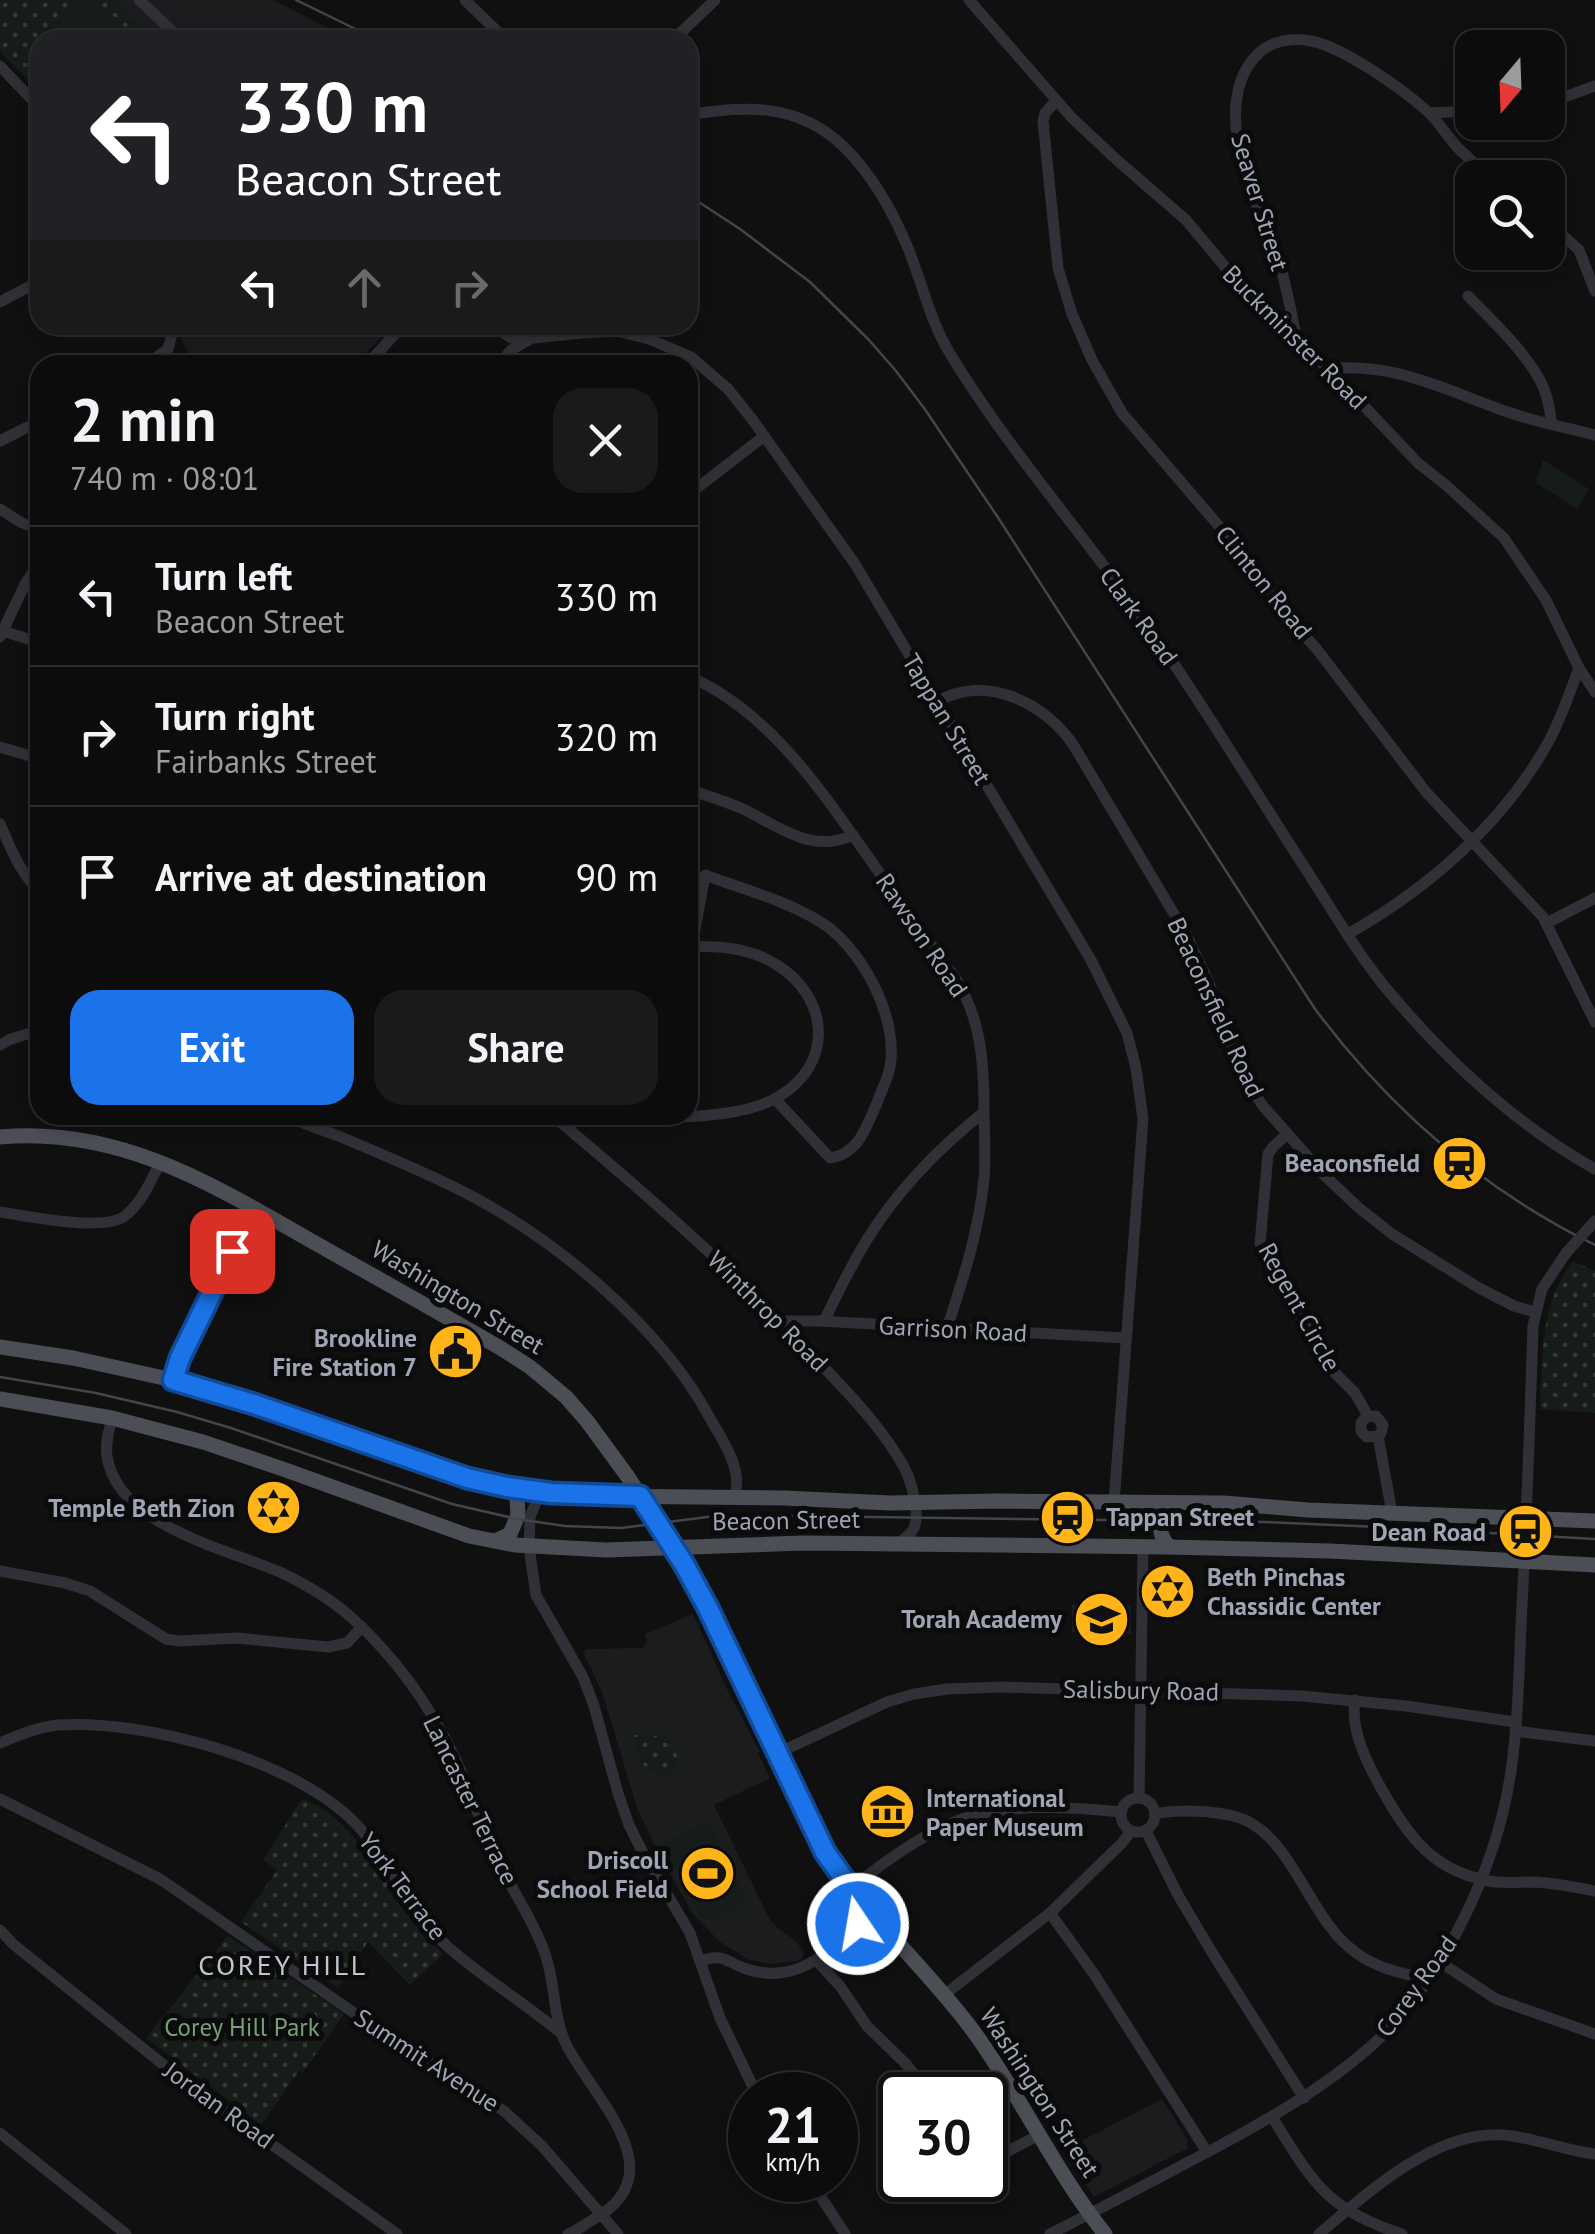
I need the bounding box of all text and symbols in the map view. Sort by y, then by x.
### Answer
north arrow [1455,30,1565,140]
map controls [1455,30,1565,270]
text: 330 m [235,61,428,151]
icon: left [70,70,200,200]
street label: Seaver Street [1224,129,1296,275]
text: Beacon Street [235,149,501,207]
button: search [1455,160,1565,270]
street label: Buckminster Road [1216,258,1374,416]
icon: left [232,260,287,315]
icon: ahead [337,260,392,315]
icon: right [442,260,497,315]
text: 2 min [70,380,216,458]
button: close [553,388,658,493]
text: 740 m · 08:01 [70,457,259,499]
street label: Clinton Road [1209,519,1319,645]
text: Turn left [155,551,292,600]
street label: Clark Road [1093,561,1185,671]
icon: left [70,569,125,624]
text: 330 m [555,572,658,621]
text: Beacon Street [155,600,344,642]
street label: Tappan Street [895,648,999,791]
text: Turn right [155,691,315,740]
icon: right [70,709,125,764]
text: 320 m [555,712,658,761]
text: Fairbanks Street [155,740,377,782]
icon: arrive [70,849,125,904]
text: Arrive at destination [155,852,487,901]
text: 90 m [576,852,658,901]
street label: Rawson Road [869,867,975,1003]
street label: Beaconsfield Road [1160,912,1272,1102]
button: Exit [70,990,354,1105]
button: Share [374,990,658,1105]
station icon: Beaconsfield [1429,1133,1489,1193]
place label: Beaconsfield [1285,1147,1420,1179]
pin [190,1209,275,1294]
icon: arrive [205,1224,260,1279]
street label: Washington Street [366,1233,551,1361]
street label: Regent Circle [1252,1237,1348,1377]
street label: Winthrop Road [701,1244,835,1378]
street label: Garrison Road [878,1309,1028,1349]
place label: Brookline Fire Station 7 [272,1322,417,1383]
public building icon: Brookline Fire Station 7 [426,1322,486,1382]
synagogue icon: Temple Beth Zion [244,1478,304,1538]
station icon: Tappan Street [1037,1487,1097,1547]
place label: Temple Beth Zion [48,1492,235,1524]
place label: Tappan Street [1106,1501,1254,1533]
station icon: Dean Road [1495,1502,1555,1562]
street label: Beacon Street [712,1503,861,1537]
place label: Dean Road [1372,1516,1486,1548]
synagogue icon: Beth Pinchas Chassidic Center [1138,1561,1198,1621]
place label: Beth Pinchas Chassidic Center [1207,1561,1381,1622]
school or university icon: Torah Academy [1071,1589,1131,1649]
place label: Torah Academy [901,1603,1063,1635]
street label: Salisbury Road [1063,1673,1219,1707]
street label: Lancaster Terrace [416,1710,526,1890]
museum icon: International Paper Museum [857,1782,917,1842]
place label: International Paper Museum [926,1782,1084,1843]
street label: York Terrace [352,1826,454,1946]
place label: Driscoll School Field [537,1844,669,1905]
sports icon: Driscoll School Field [677,1844,737,1904]
position arrow [806,1872,910,1976]
street label: Corey Road [1368,1929,1464,2043]
district label: COREY HILL [198,1946,368,1983]
street label: Summit Avenue [348,2001,506,2119]
street label: Washington Street [973,2001,1107,2183]
park label: Corey Hill Park [164,2011,320,2043]
street label: Jordan Road [157,2054,280,2156]
speed limit sign: 30 [878,2072,1008,2202]
text: 21 [765,2092,821,2157]
text: km/h [766,2146,820,2178]

